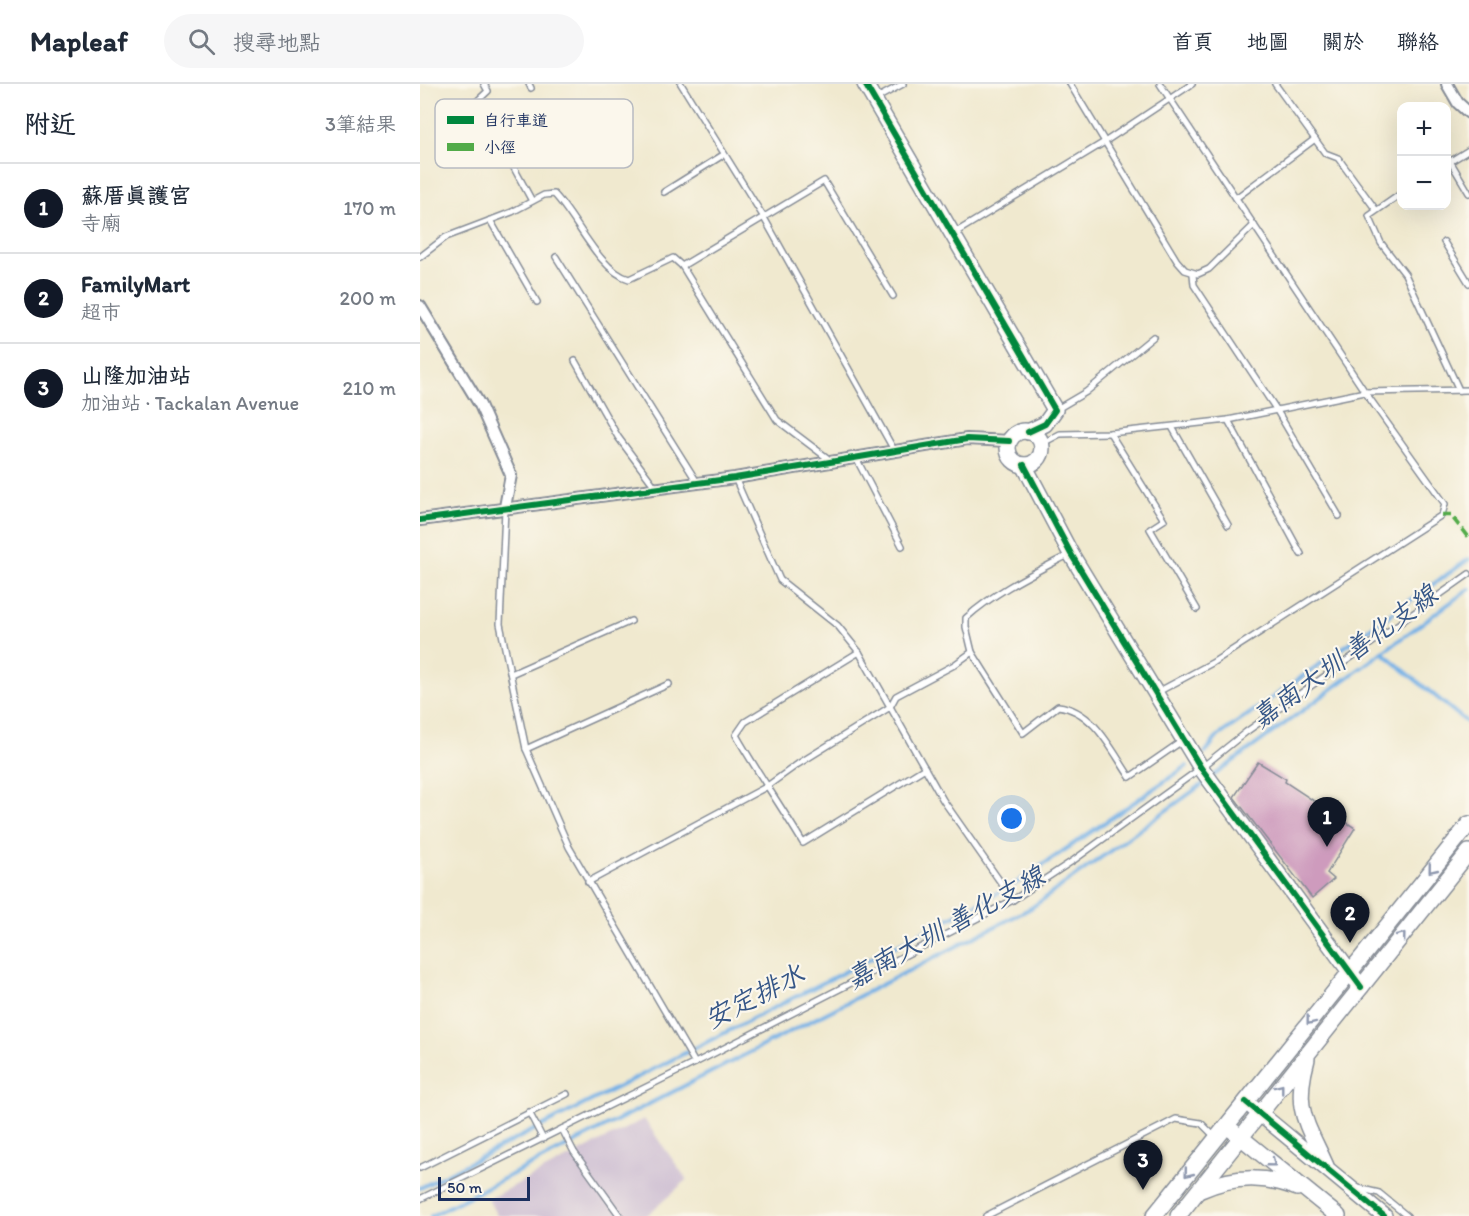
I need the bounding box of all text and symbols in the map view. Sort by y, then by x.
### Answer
search box [164,14,584,68]
text: Mapleaf [30,24,128,58]
icon: search [185,25,218,58]
text: 搜尋地點 [233,29,321,56]
text: 首頁 [1172,29,1214,54]
text: 地圖 [1247,29,1289,54]
text: 關於 [1322,29,1364,54]
text: 聯絡 [1397,29,1439,54]
legend [435,99,633,168]
map controls [1397,102,1451,210]
button: + [1397,102,1451,156]
text: 附近 [24,108,76,140]
text: 自行車道 [484,111,548,130]
text: 3筆結果 [325,112,396,136]
text: 小徑 [484,138,516,157]
button: − [1397,156,1451,210]
text: 蘇厝真護宮 [81,182,191,209]
text: 1 [39,196,48,220]
text: 170 m [343,196,396,220]
text: 寺廟 [81,211,121,235]
text: FamilyMart [81,271,190,298]
text: 2 [38,286,49,310]
text: 200 m [340,286,396,310]
text: 超市 [81,300,121,324]
text: 山隆加油站 [81,362,191,389]
text: 3 [38,376,49,400]
text: 210 m [343,376,396,400]
text: 加油站 · Tackalan Avenue [81,391,299,415]
water label: 嘉南大圳 善化支線 [1244,576,1445,735]
pin: 1 [1308,798,1346,847]
your location [997,804,1026,833]
water label: 嘉南大圳 善化支線 [840,858,1052,995]
one-way arrow [1428,862,1439,873]
pin: 2 [1330,894,1370,943]
one-way arrow [1394,932,1405,943]
water label: 安定排水 [698,956,810,1035]
one-way arrow [1306,1014,1317,1025]
one-way arrow [1272,1084,1283,1095]
pin: 3 [1124,1140,1162,1190]
one-way arrow [1265,1155,1276,1166]
one-way arrow [1184,1167,1195,1178]
scale bar [438,1174,530,1202]
text: 50 m [447,1178,482,1197]

